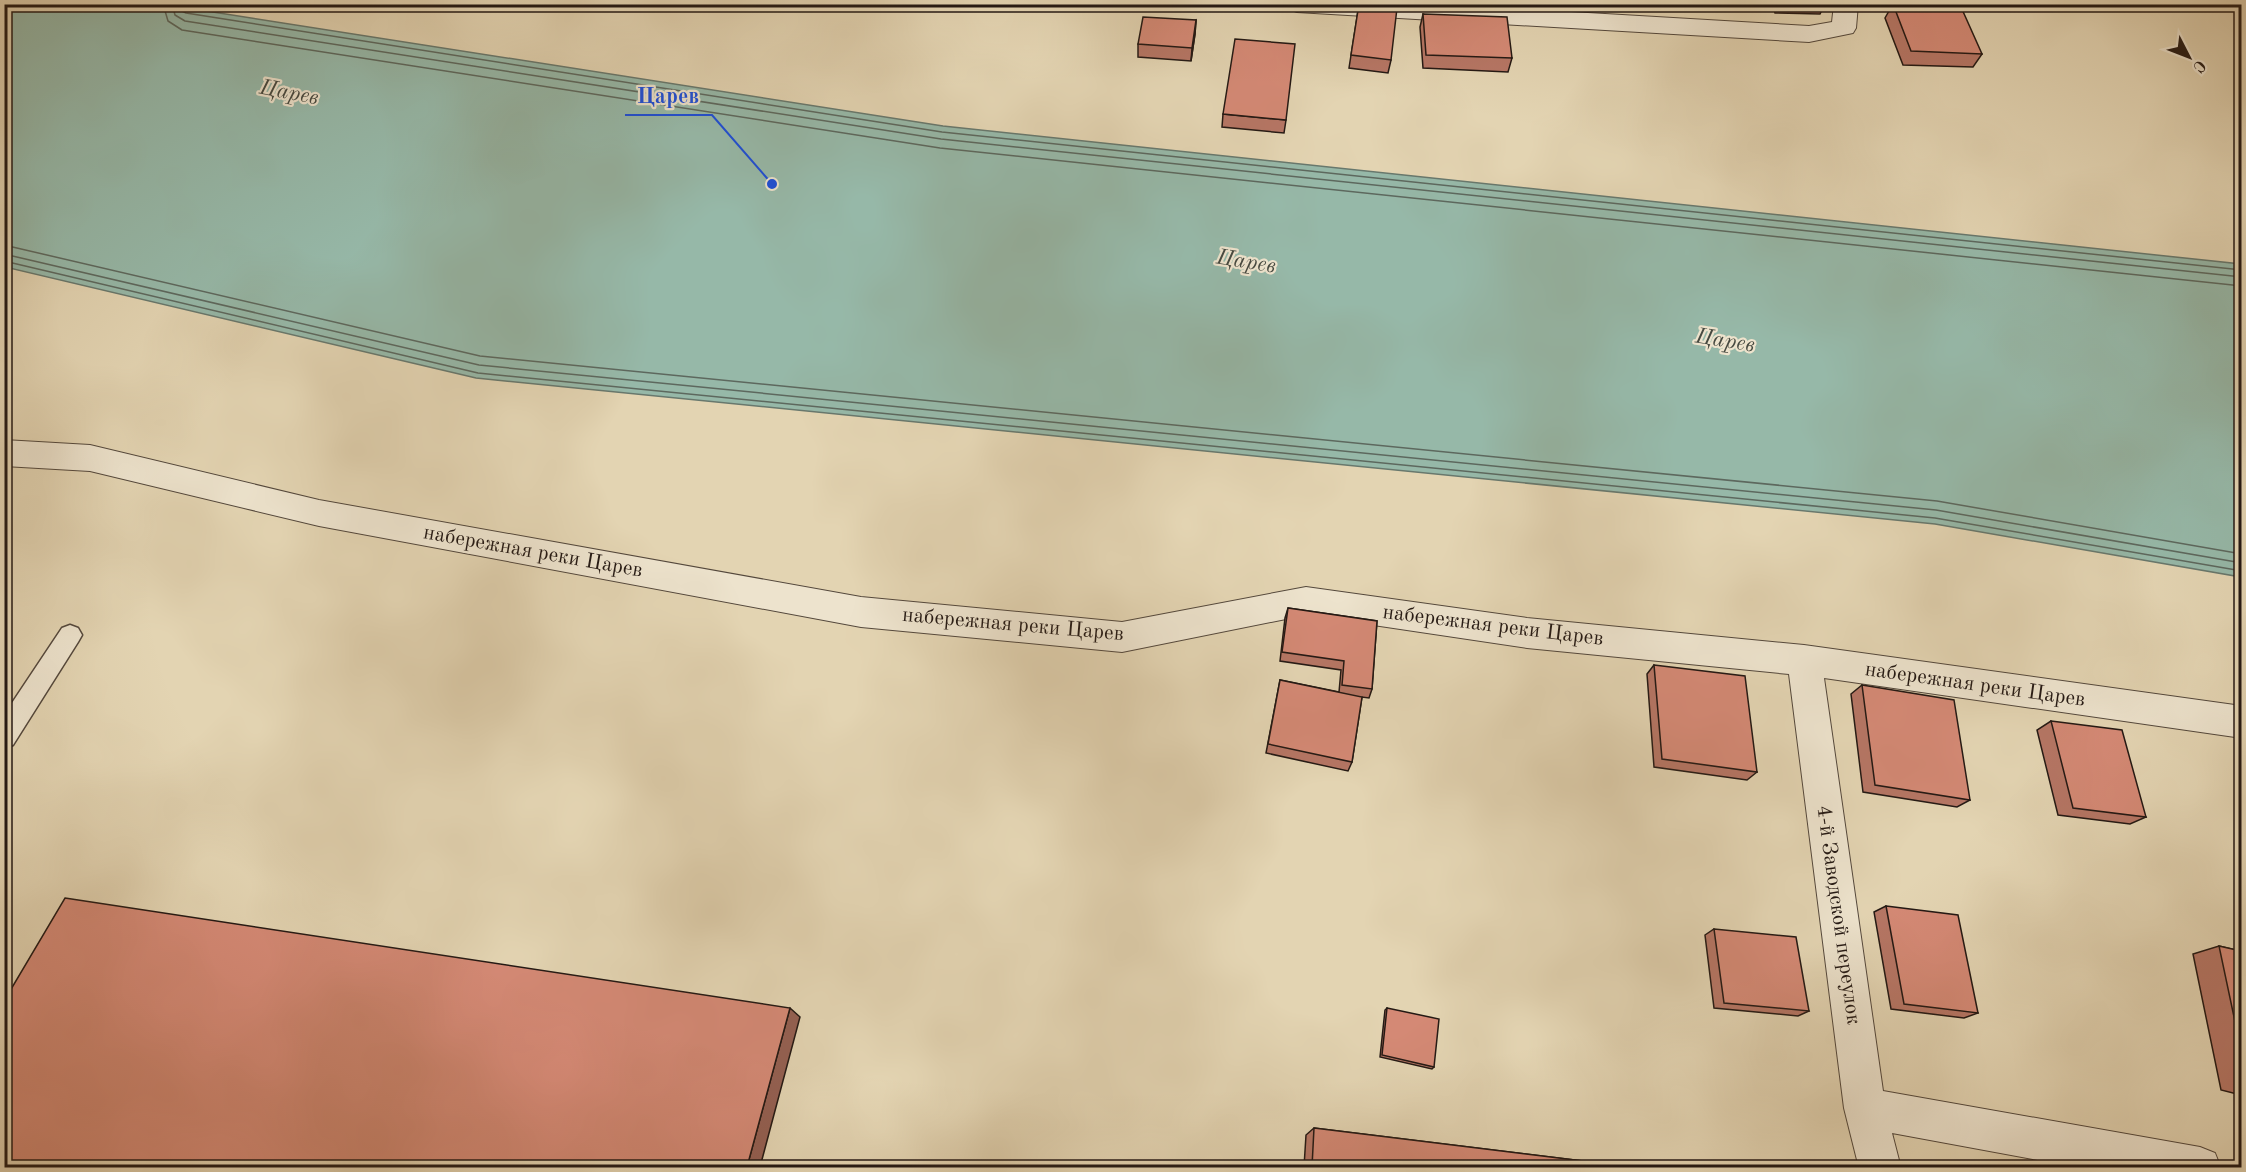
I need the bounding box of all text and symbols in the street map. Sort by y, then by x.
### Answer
north arrow [2159,27,2219,87]
text: С [2189,56,2208,75]
callout: Царев [625,75,712,115]
water label: Царев [257,76,320,110]
text: Царев [637,86,699,108]
water label: Царев [1214,246,1277,278]
water label: Царев [1693,325,1756,357]
street label: набережная реки Царев [422,522,644,582]
street label: набережная реки Царев [1381,602,1605,650]
street label: набережная реки Царев [901,605,1125,645]
street label: набережная реки Царев [1863,659,2087,711]
street label: 4-й Заводской переулок [1812,804,1864,1026]

